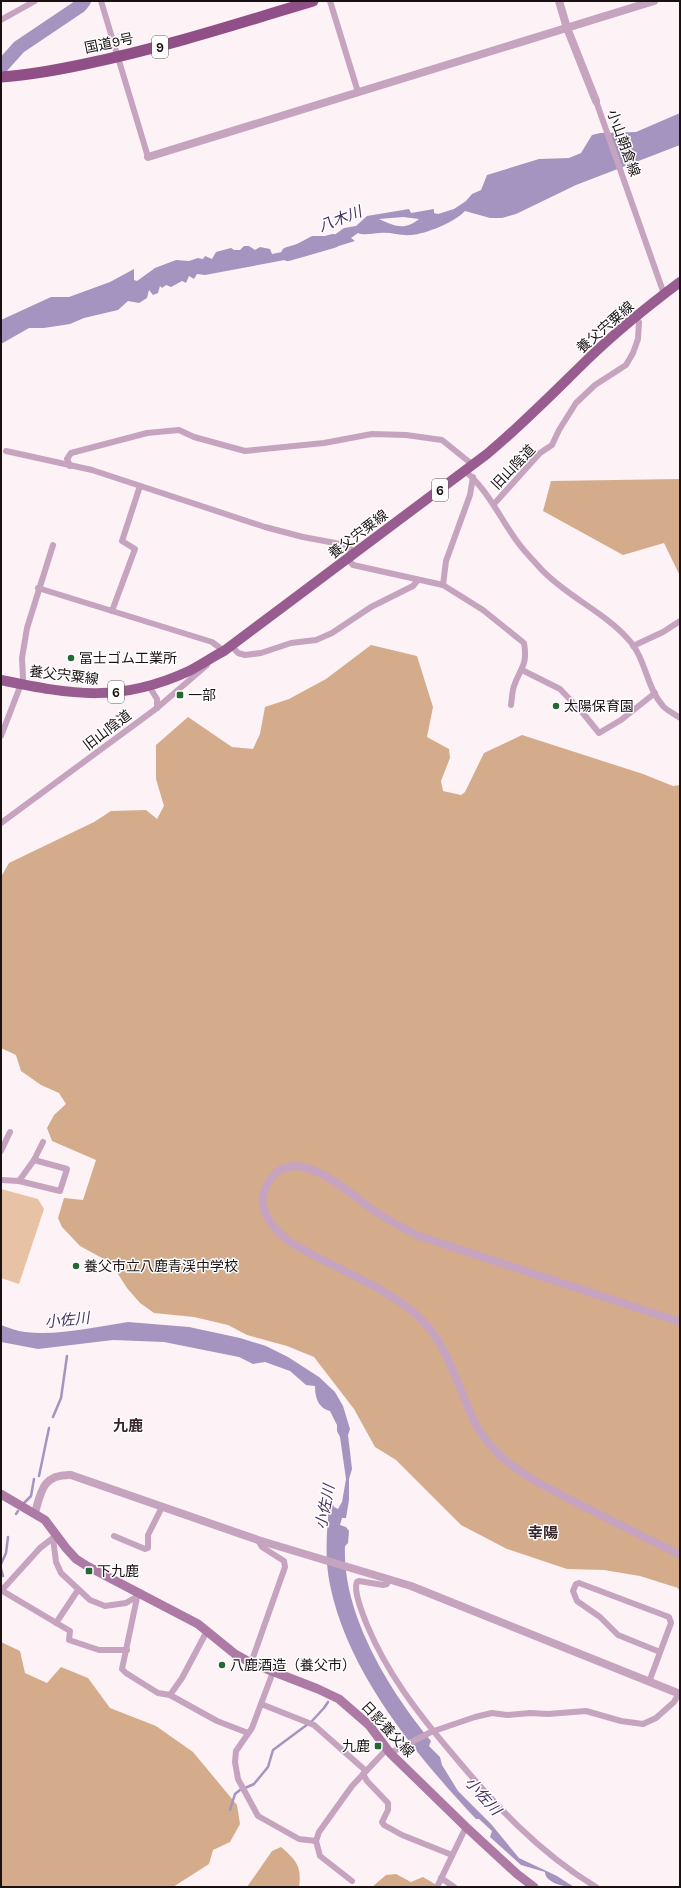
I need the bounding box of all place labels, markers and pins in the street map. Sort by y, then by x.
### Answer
place label: 冨士ゴム工業所 [79,650,177,667]
marker: 冨士ゴム工業所 [66,653,76,663]
place label: 一部 [188,687,216,704]
marker: 一部 [175,690,185,700]
place label: 太陽保育園 [564,698,634,715]
marker: 太陽保育園 [551,701,561,711]
place label: 養父市立八鹿青渓中学校 [84,1258,238,1275]
marker: 養父市立八鹿青渓中学校 [71,1261,81,1271]
place label: 下九鹿 [97,1563,139,1580]
marker: 下九鹿 [84,1566,94,1576]
place label: 八鹿酒造（養父市） [230,1657,356,1674]
marker: 八鹿酒造（養父市） [217,1660,227,1670]
place label: 九鹿 [342,1738,370,1755]
marker: 九鹿 [373,1741,383,1751]

